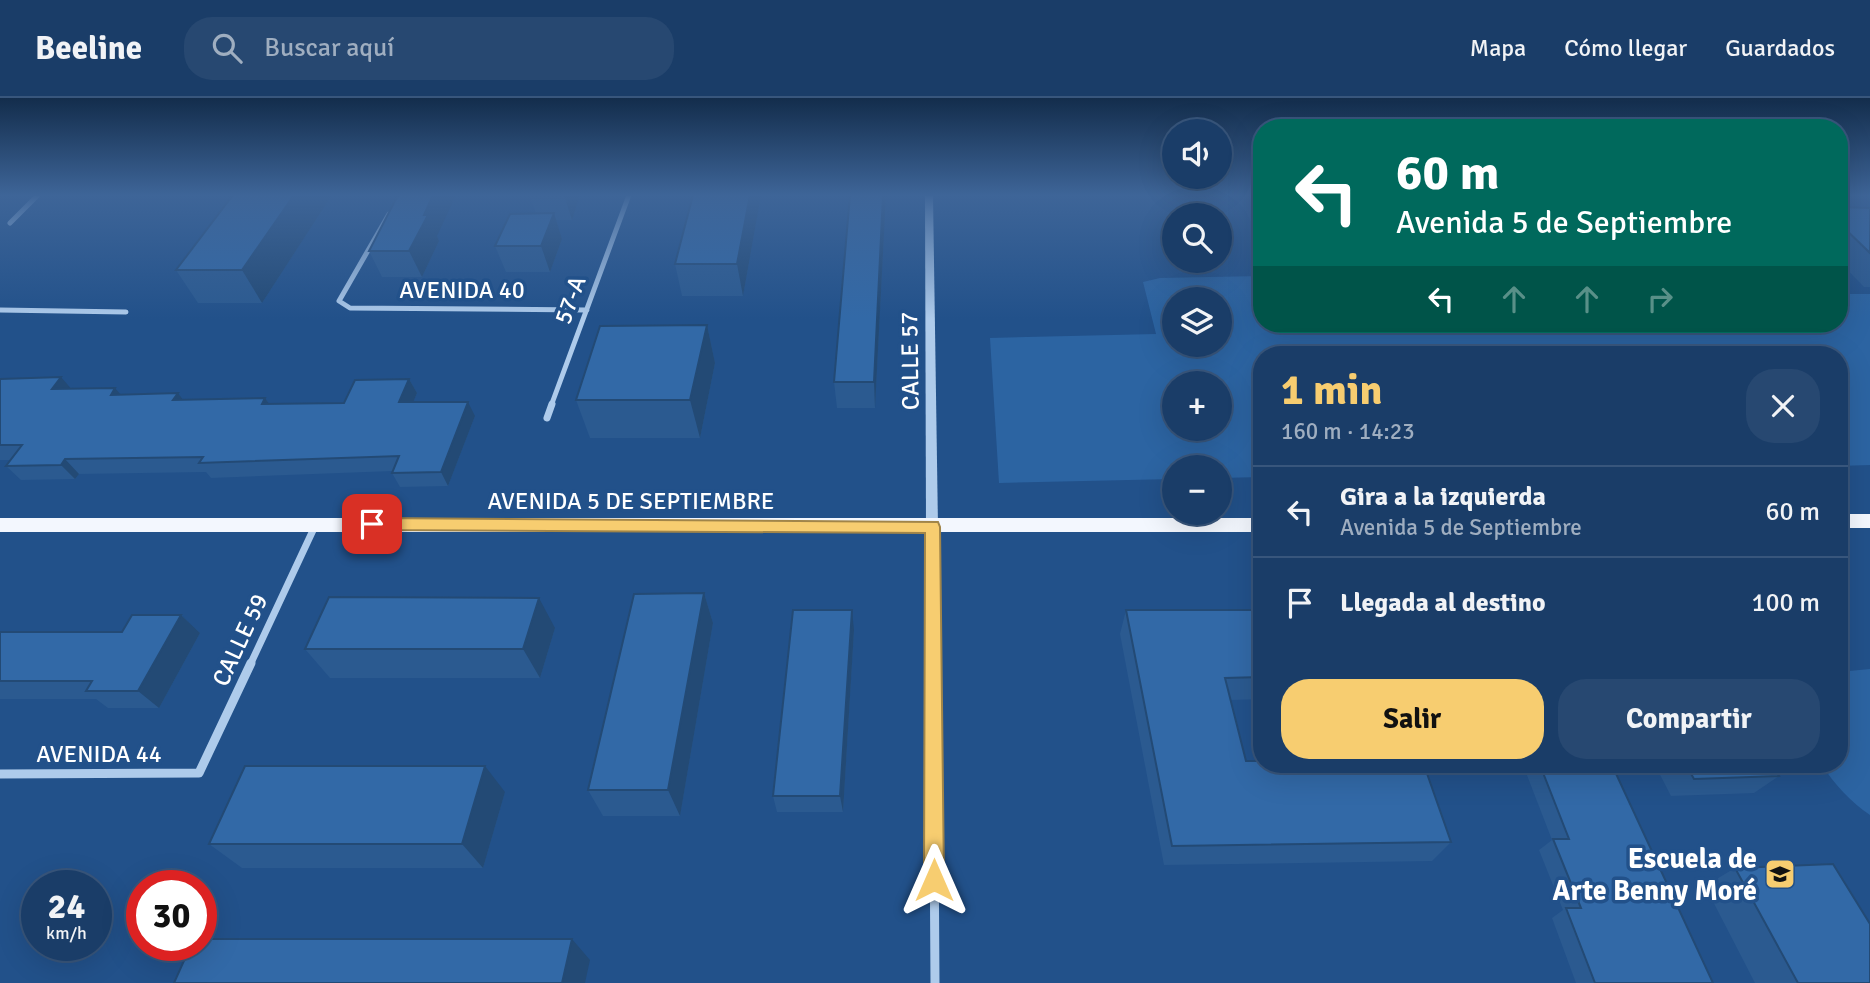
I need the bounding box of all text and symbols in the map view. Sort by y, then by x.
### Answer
search box [184,17,674,80]
text: Beeline [35,28,142,69]
icon: search [208,29,246,67]
text: Buscar aquí [264,32,394,64]
text: Mapa [1470,33,1526,63]
text: Cómo llegar [1564,33,1687,63]
text: Guardados [1725,33,1835,63]
map controls [1162,119,1232,525]
button: sound [1162,119,1232,189]
text: 60 m [1396,143,1499,203]
icon: left [1281,147,1372,238]
button: search [1162,203,1232,273]
text: Avenida 5 de Septiembre [1396,203,1732,242]
street label: 57-A [548,272,593,328]
street label: AVENIDA 40 [399,275,525,305]
icon: left [1422,280,1460,318]
icon: ahead [1495,280,1533,318]
icon: ahead [1568,280,1606,318]
icon: right [1641,280,1679,318]
button: layers [1162,287,1232,357]
street label: CALLE 57 [894,311,926,411]
text: 1 min [1281,365,1382,416]
button: close [1746,369,1820,443]
button: + [1162,371,1232,441]
text: 160 m · 14:23 [1281,417,1415,446]
button: − [1162,455,1232,525]
text: Gira a la izquierda [1340,481,1546,513]
street label: AVENIDA 5 DE SEPTIEMBRE [488,486,774,516]
icon: left [1281,493,1319,531]
pin [342,494,402,554]
text: 60 m [1765,496,1820,528]
icon: arrive [353,505,391,543]
text: Avenida 5 de Septiembre [1340,513,1582,542]
icon: arrive [1281,584,1319,622]
text: Llegada al destino [1340,587,1546,619]
text: 100 m [1751,587,1820,619]
street label: CALLE 59 [206,589,274,691]
button: Salir [1281,679,1544,759]
button: Compartir [1558,679,1820,759]
street label: AVENIDA 44 [36,739,162,769]
place label: Escuela de Arte Benny Moré [1553,842,1757,908]
position arrow [897,843,971,917]
school or university icon: Escuela de Arte Benny Moré [1763,857,1797,891]
speed limit sign: 30 [126,870,217,961]
text: 24 [48,885,85,928]
text: km/h [46,922,87,944]

